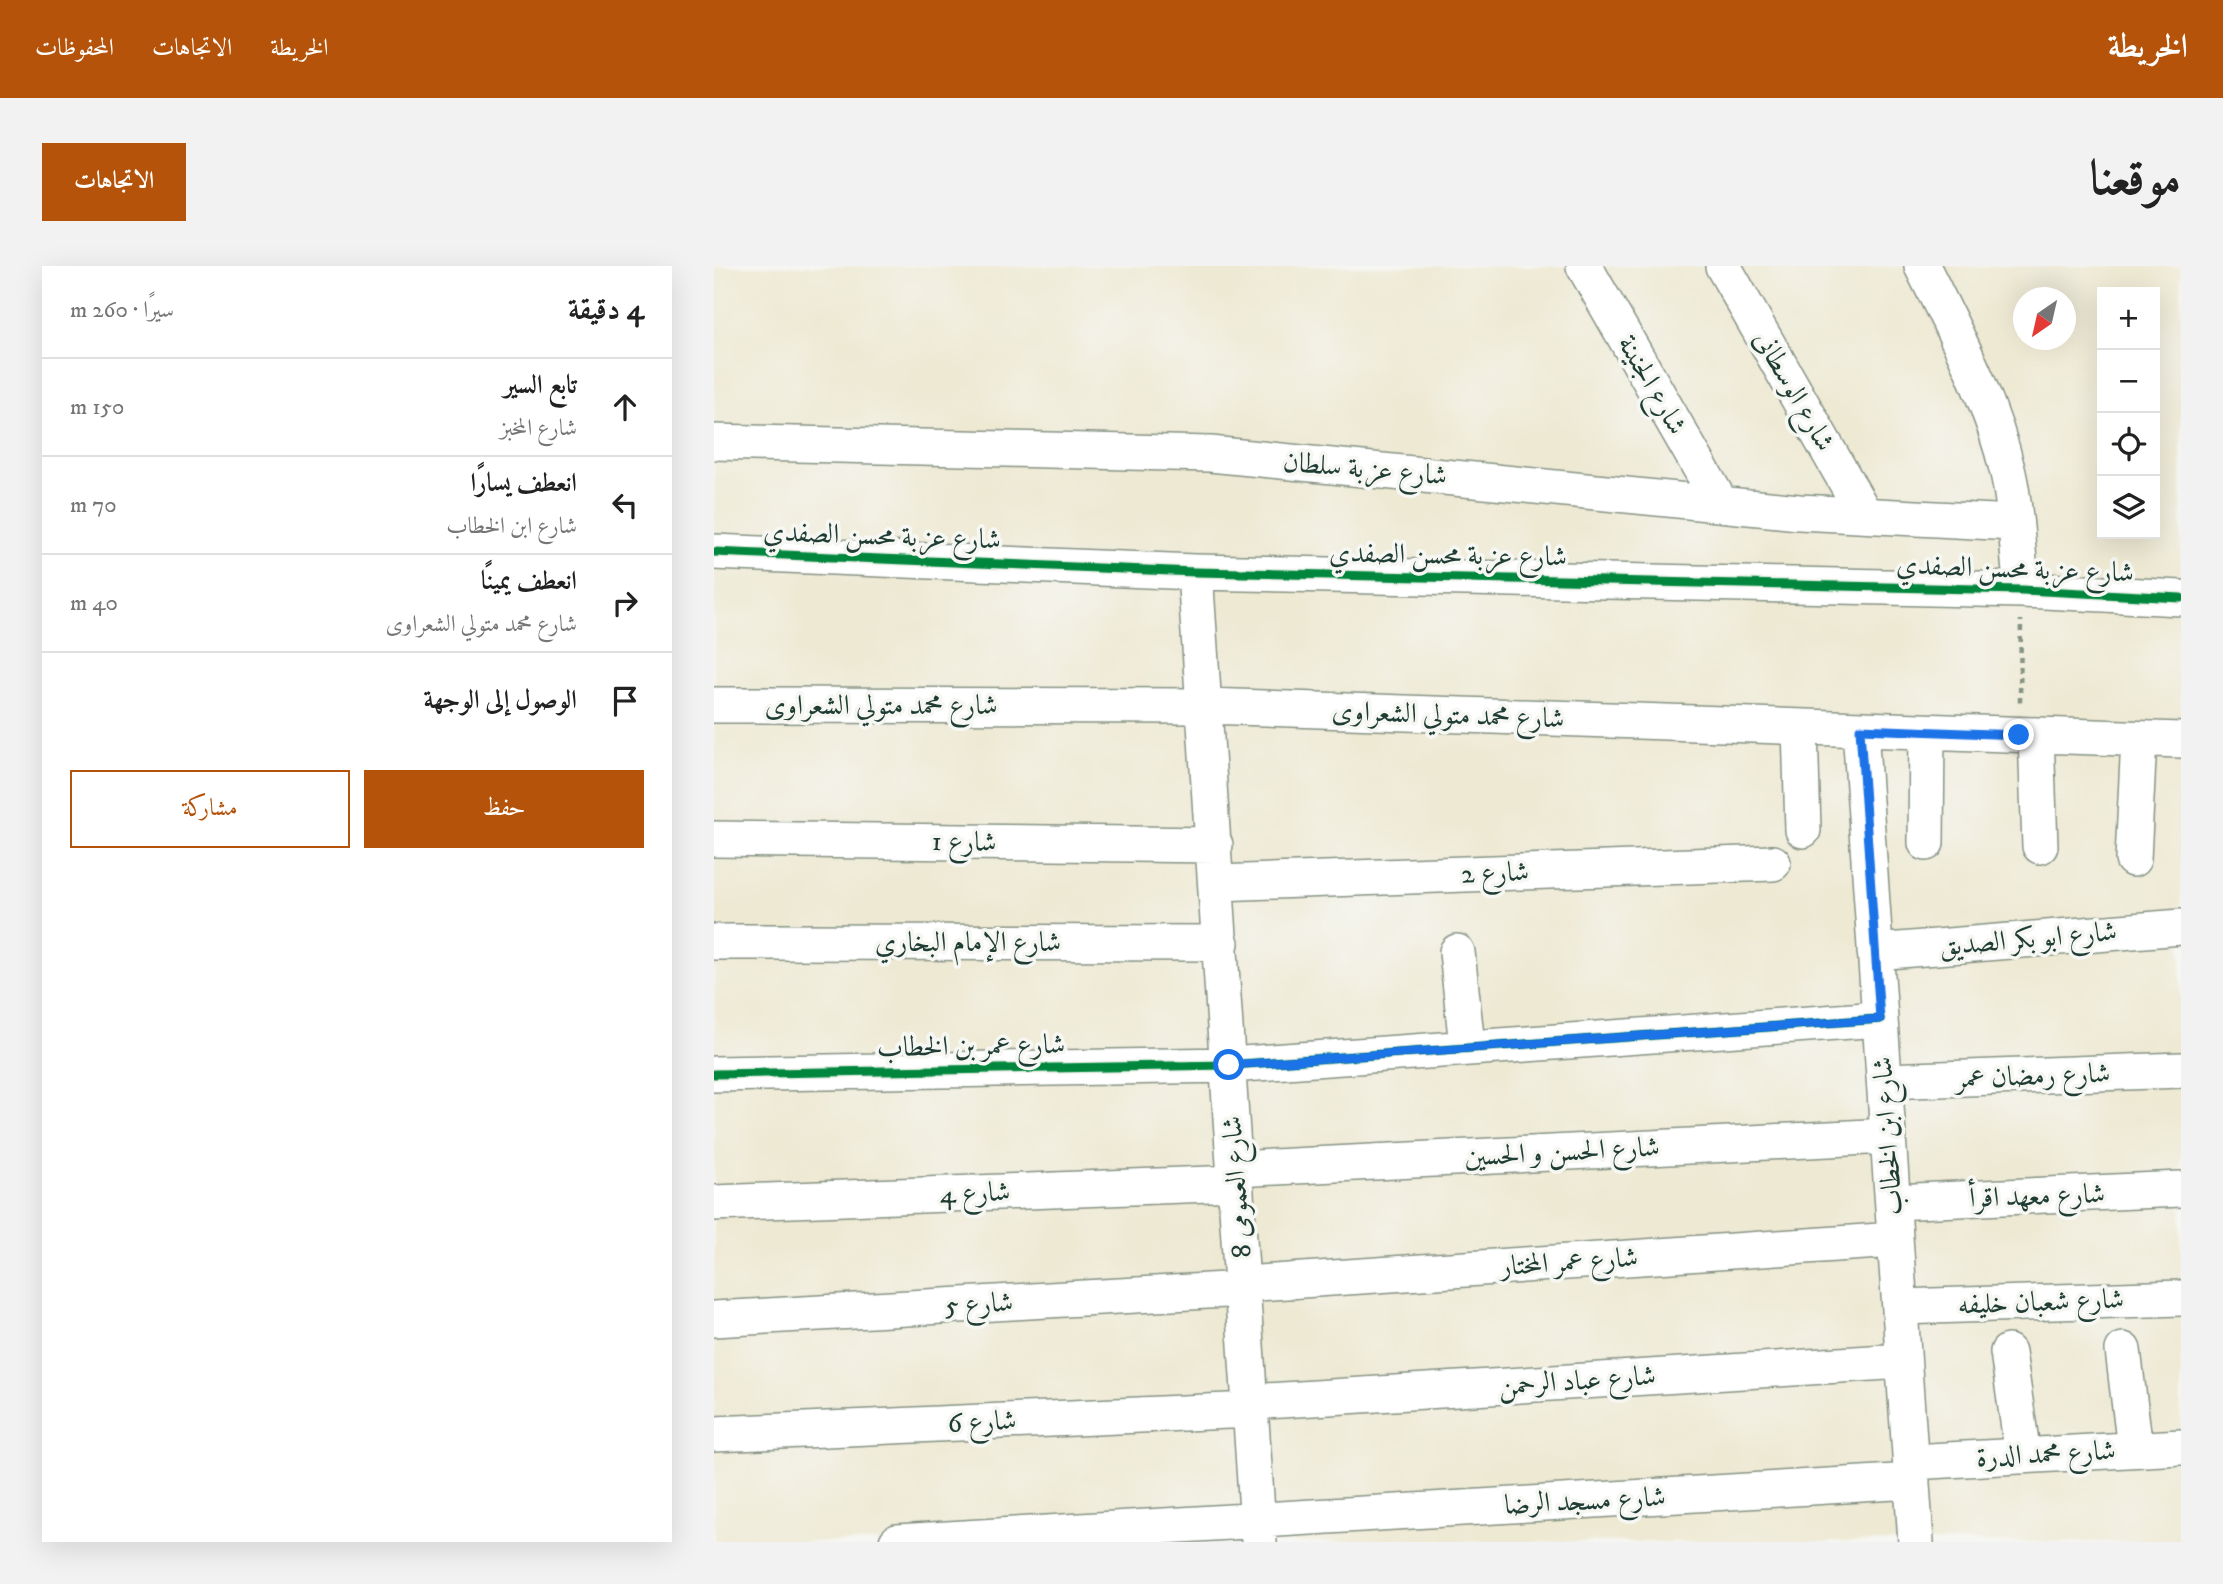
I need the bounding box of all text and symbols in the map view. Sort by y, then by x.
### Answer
text: الخريطة [2108,27,2188,68]
text: المحفوظات [35,33,114,63]
text: الاتجاهات [152,33,232,63]
text: الخريطة [270,33,329,63]
button: الاتجاهات [42,143,186,221]
text: موقعنا [2089,149,2181,211]
north arrow [2013,287,2076,350]
map controls [2097,287,2160,539]
button: + [2097,287,2160,350]
text: 4 دقيقة [568,292,644,329]
text: سيرًا · 260 m [70,296,174,325]
street label: شارع الوسطانى [1741,324,1843,460]
street label: شارع الجنينة [1605,329,1695,444]
button: − [2097,350,2160,413]
text: تابع السير [504,369,577,402]
icon: ahead [606,388,644,426]
text: 150 m [70,393,124,422]
button: locate [2097,413,2160,476]
text: شارع المخبز [500,414,577,443]
street label: شارع عزبة سلطان [1281,444,1449,499]
text: انعطف يسارًا [470,467,577,500]
button: layers [2097,476,2160,539]
icon: left [606,486,644,524]
text: 70 m [70,491,117,520]
text: شارع ابن الخطاب [446,512,577,541]
street label: شارع عزبة محسن الصفدي [762,514,1002,563]
street label: شارع عزبة محسن الصفدي [1329,535,1567,580]
street label: شارع عزبة محسن الصفدي [1895,547,2135,596]
text: انعطف يمينًا [481,565,577,598]
icon: right [606,584,644,622]
text: 40 m [70,589,118,618]
text: شارع محمد متولي الشعراوى [386,610,577,639]
icon: arrive [606,682,644,720]
text: الوصول إلى الوجهة [423,684,577,717]
street label: شارع محمد متولي الشعراوى [764,688,998,728]
street label: شارع محمد متولي الشعراوى [1331,693,1565,742]
route end [2003,719,2034,750]
button: مشاركة [70,770,350,848]
button: حفظ [364,770,644,848]
street label: شارع 1 [931,824,997,865]
street label: شارع 2 [1460,854,1530,897]
street label: شارع ابو بكر الصديق [1938,914,2119,969]
street label: شارع الإمام البخاري [875,925,1061,966]
street label: شارع عمر بن الخطاب [876,1027,1066,1070]
route start [1213,1049,1244,1080]
street label: شارع ابن الخطاب [1865,1055,1916,1217]
street label: شارع رمضان عمر [1952,1056,2111,1101]
street label: شارع العمومى 8 [1215,1114,1264,1259]
street label: شارع الحسن و الحسين [1463,1129,1661,1180]
street label: شارع معهد اقرأ [1968,1173,2106,1221]
street label: شارع 4 [939,1174,1011,1217]
street label: شارع عمر المختار [1496,1240,1640,1289]
street label: شارع شعبان خليفه [1957,1282,2125,1327]
street label: شارع 5 [944,1285,1014,1328]
street label: شارع عباد الرحمن [1497,1358,1657,1409]
street label: شارع 6 [947,1403,1018,1446]
street label: شارع محمد الدرة [1975,1433,2117,1480]
street label: شارع مسجد الرضا [1503,1479,1667,1528]

